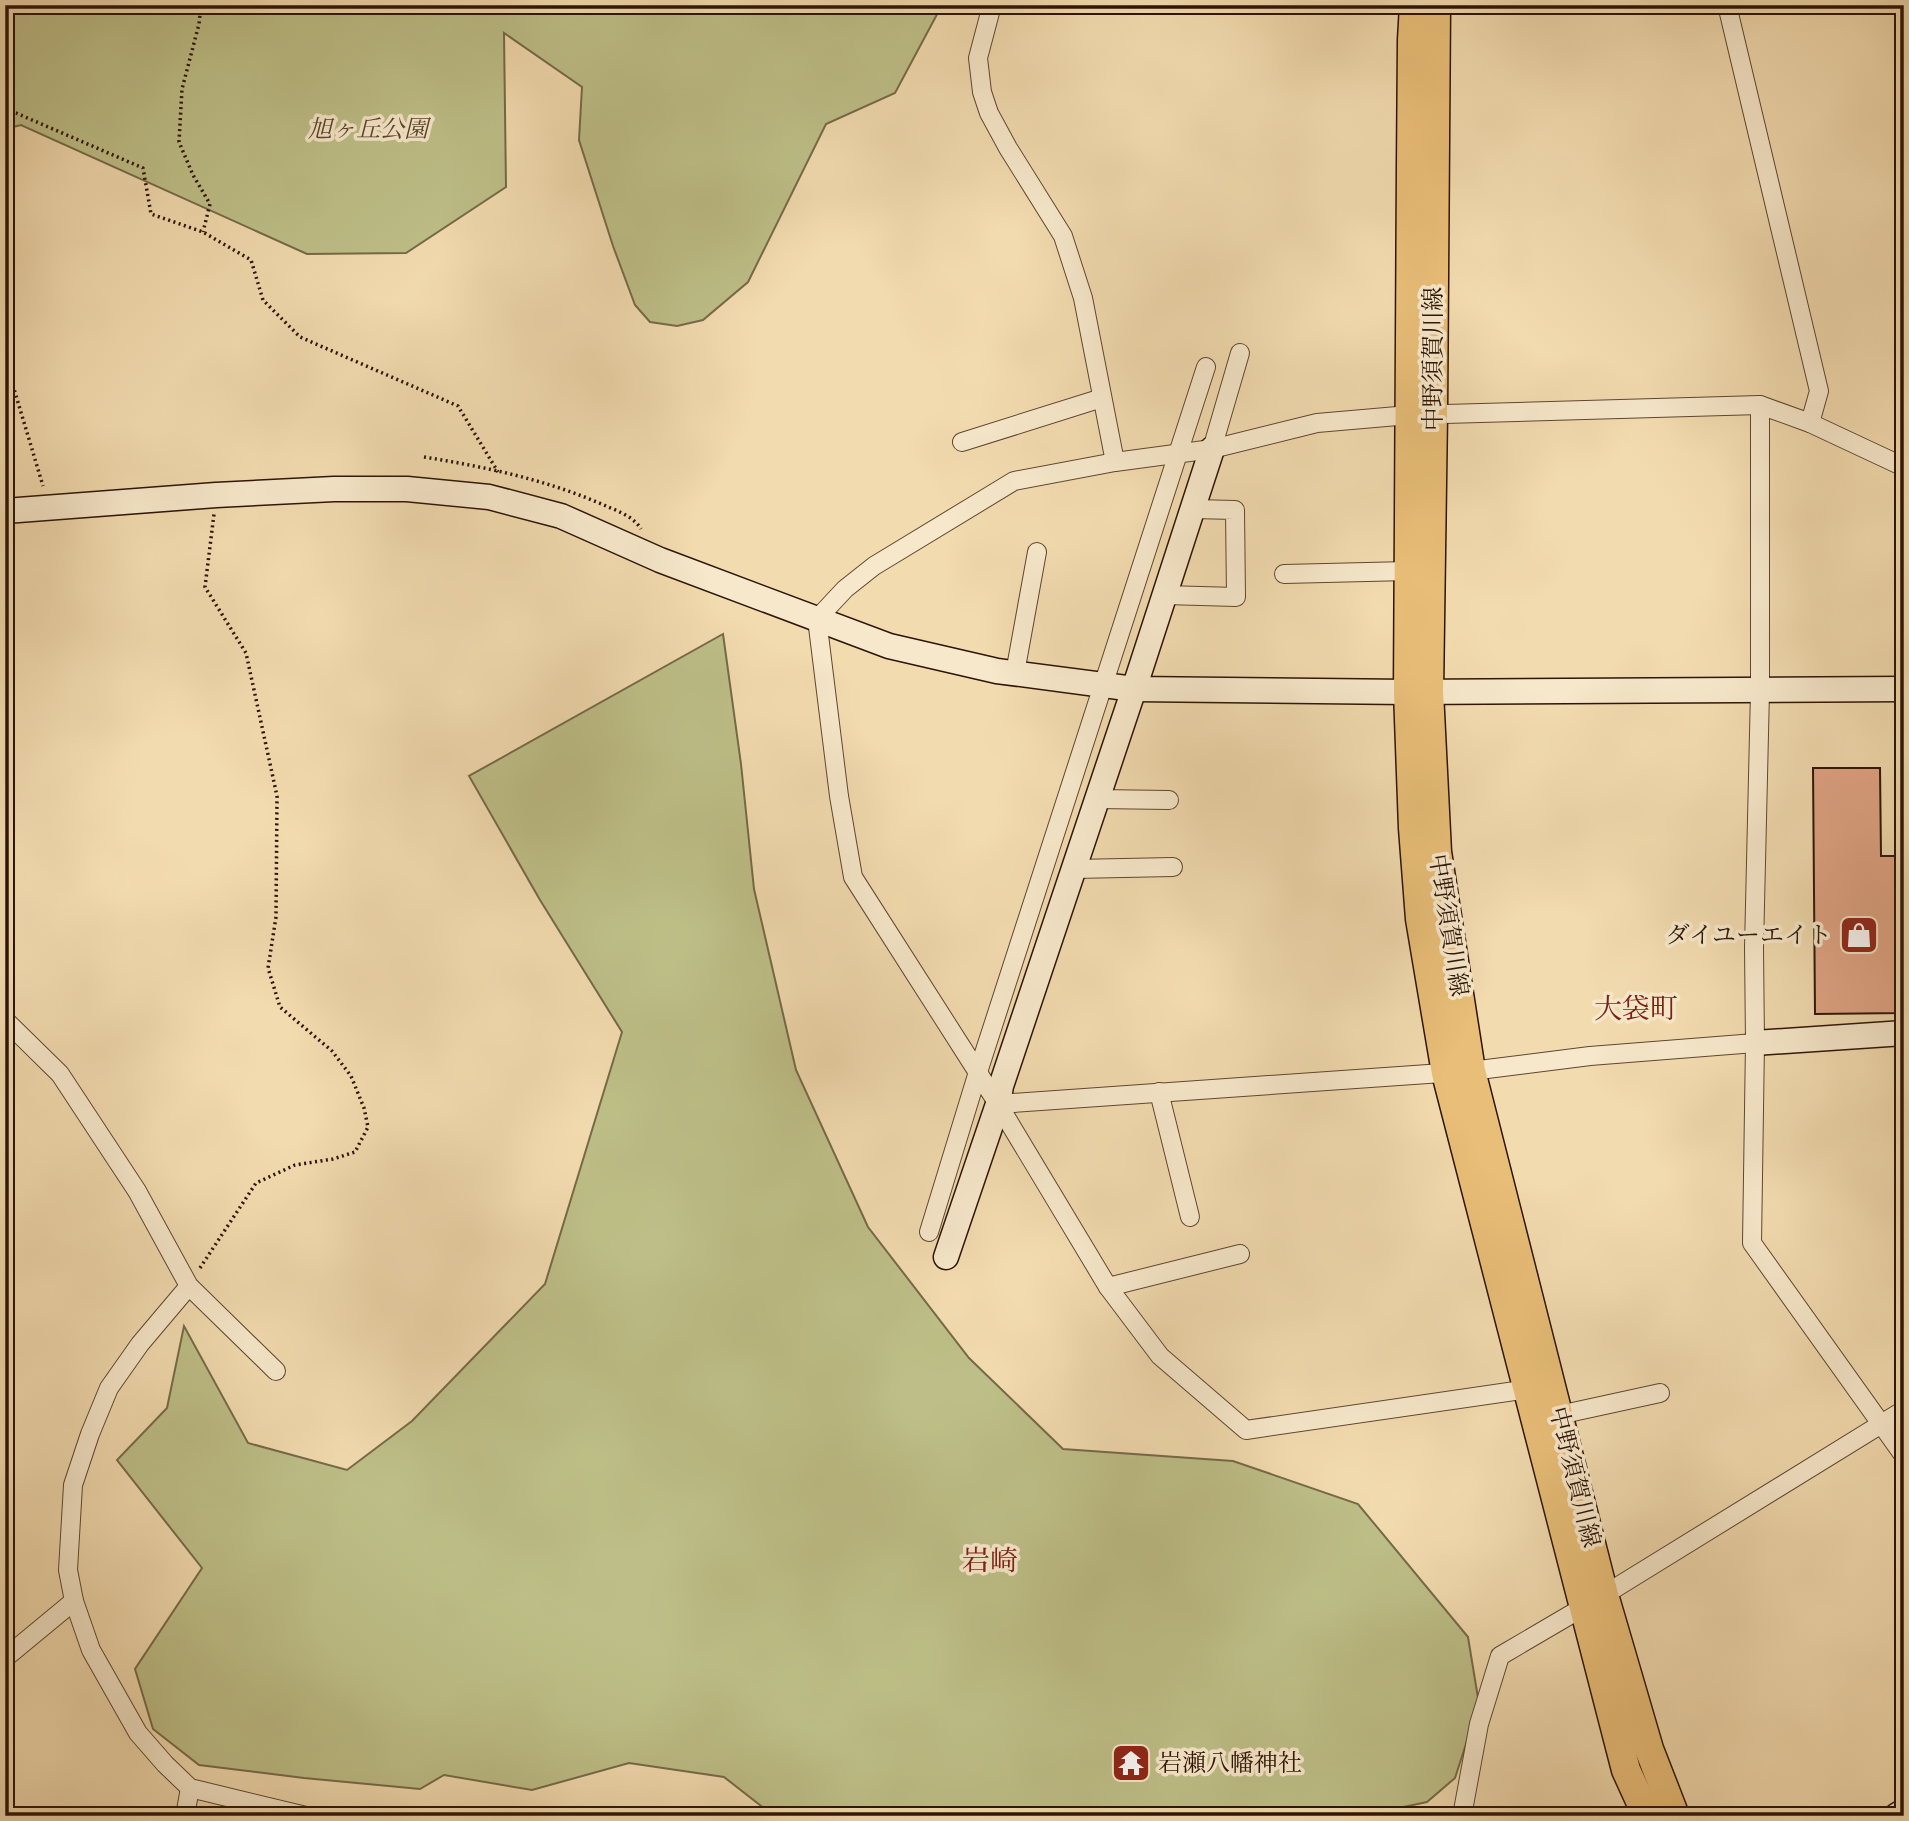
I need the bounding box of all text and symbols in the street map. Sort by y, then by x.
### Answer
park label: 旭ヶ丘公園 [308,115,432,145]
street label: 中野須賀川線 [1419,287,1449,431]
street label: 中野須賀川線 [1422,852,1474,999]
shop icon: ダイユーエイト [1838,914,1880,956]
place label: ダイユーエイト [1665,921,1832,951]
district label: 大袋町 [1594,992,1678,1027]
street label: 中野須賀川線 [1542,1404,1606,1551]
district label: 岩崎 [962,1544,1018,1579]
temple icon: 岩瀬八幡神社 [1110,1742,1152,1784]
place label: 岩瀬八幡神社 [1158,1749,1302,1779]

